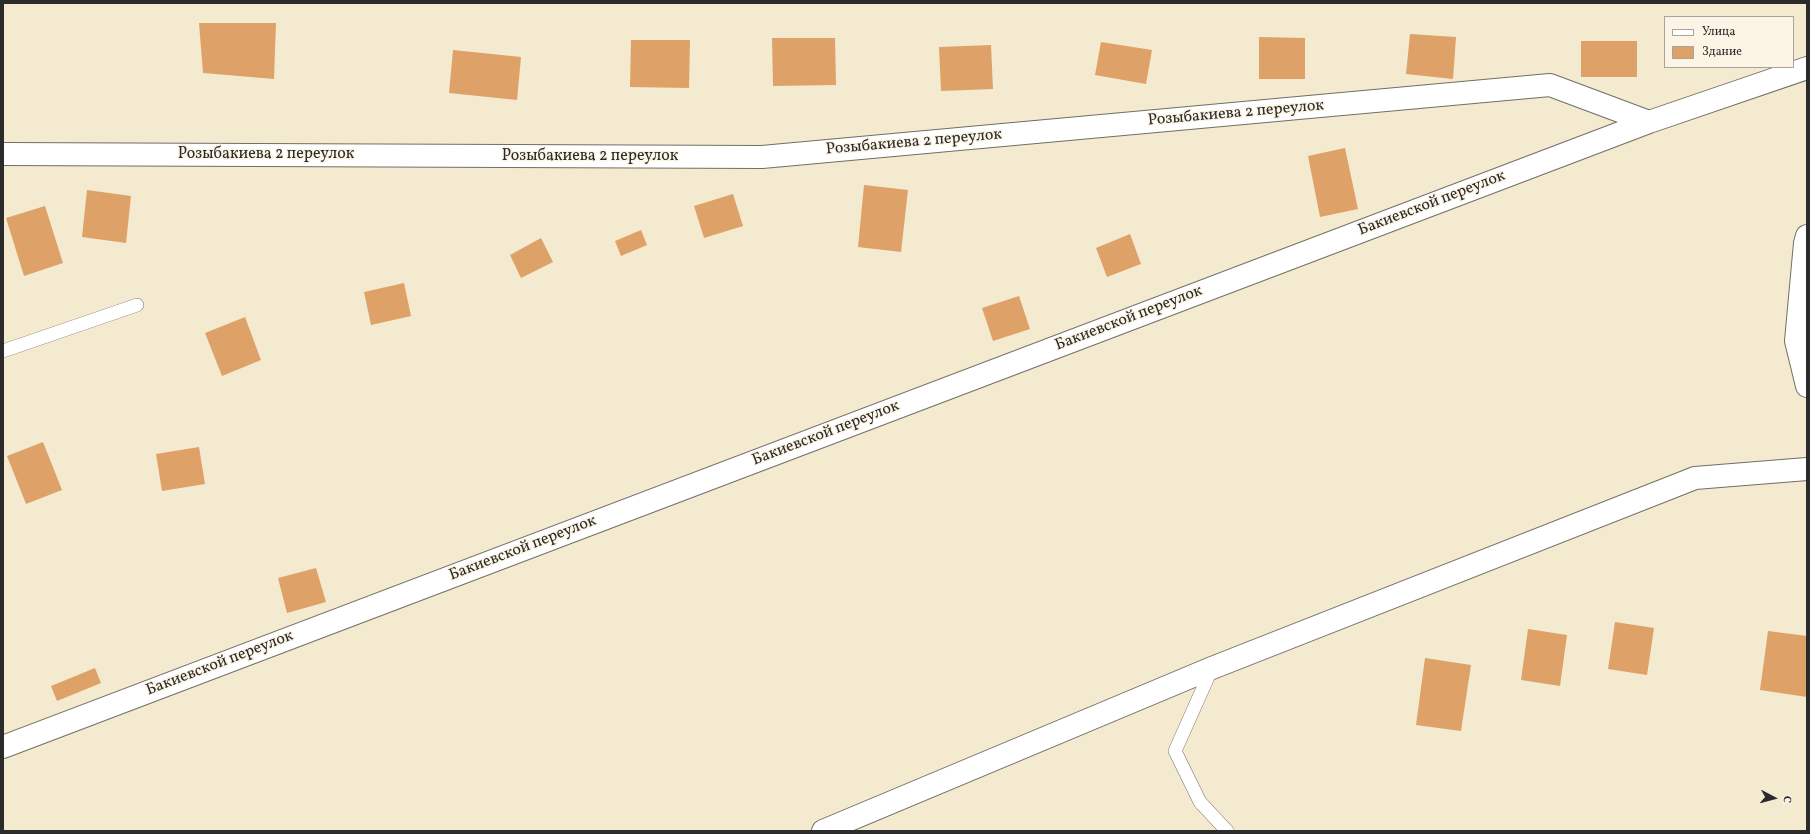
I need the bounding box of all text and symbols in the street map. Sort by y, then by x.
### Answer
legend [1664,16,1794,68]
text: Улица [1702,24,1735,40]
text: Здание [1702,44,1742,60]
street label: Розыбакиева 2 переулок [1147,97,1325,131]
street label: Розыбакиева 2 переулок [825,126,1003,160]
street label: Розыбакиева 2 переулок [178,145,354,165]
street label: Розыбакиева 2 переулок [502,147,678,167]
street label: Бакиевской переулок [1356,167,1508,241]
street label: Бакиевской переулок [1053,282,1205,356]
street label: Бакиевской переулок [750,397,902,471]
street label: Бакиевской переулок [447,512,599,586]
street label: Бакиевской переулок [144,627,296,701]
north arrow [1754,778,1794,818]
text: С [1779,795,1794,804]

